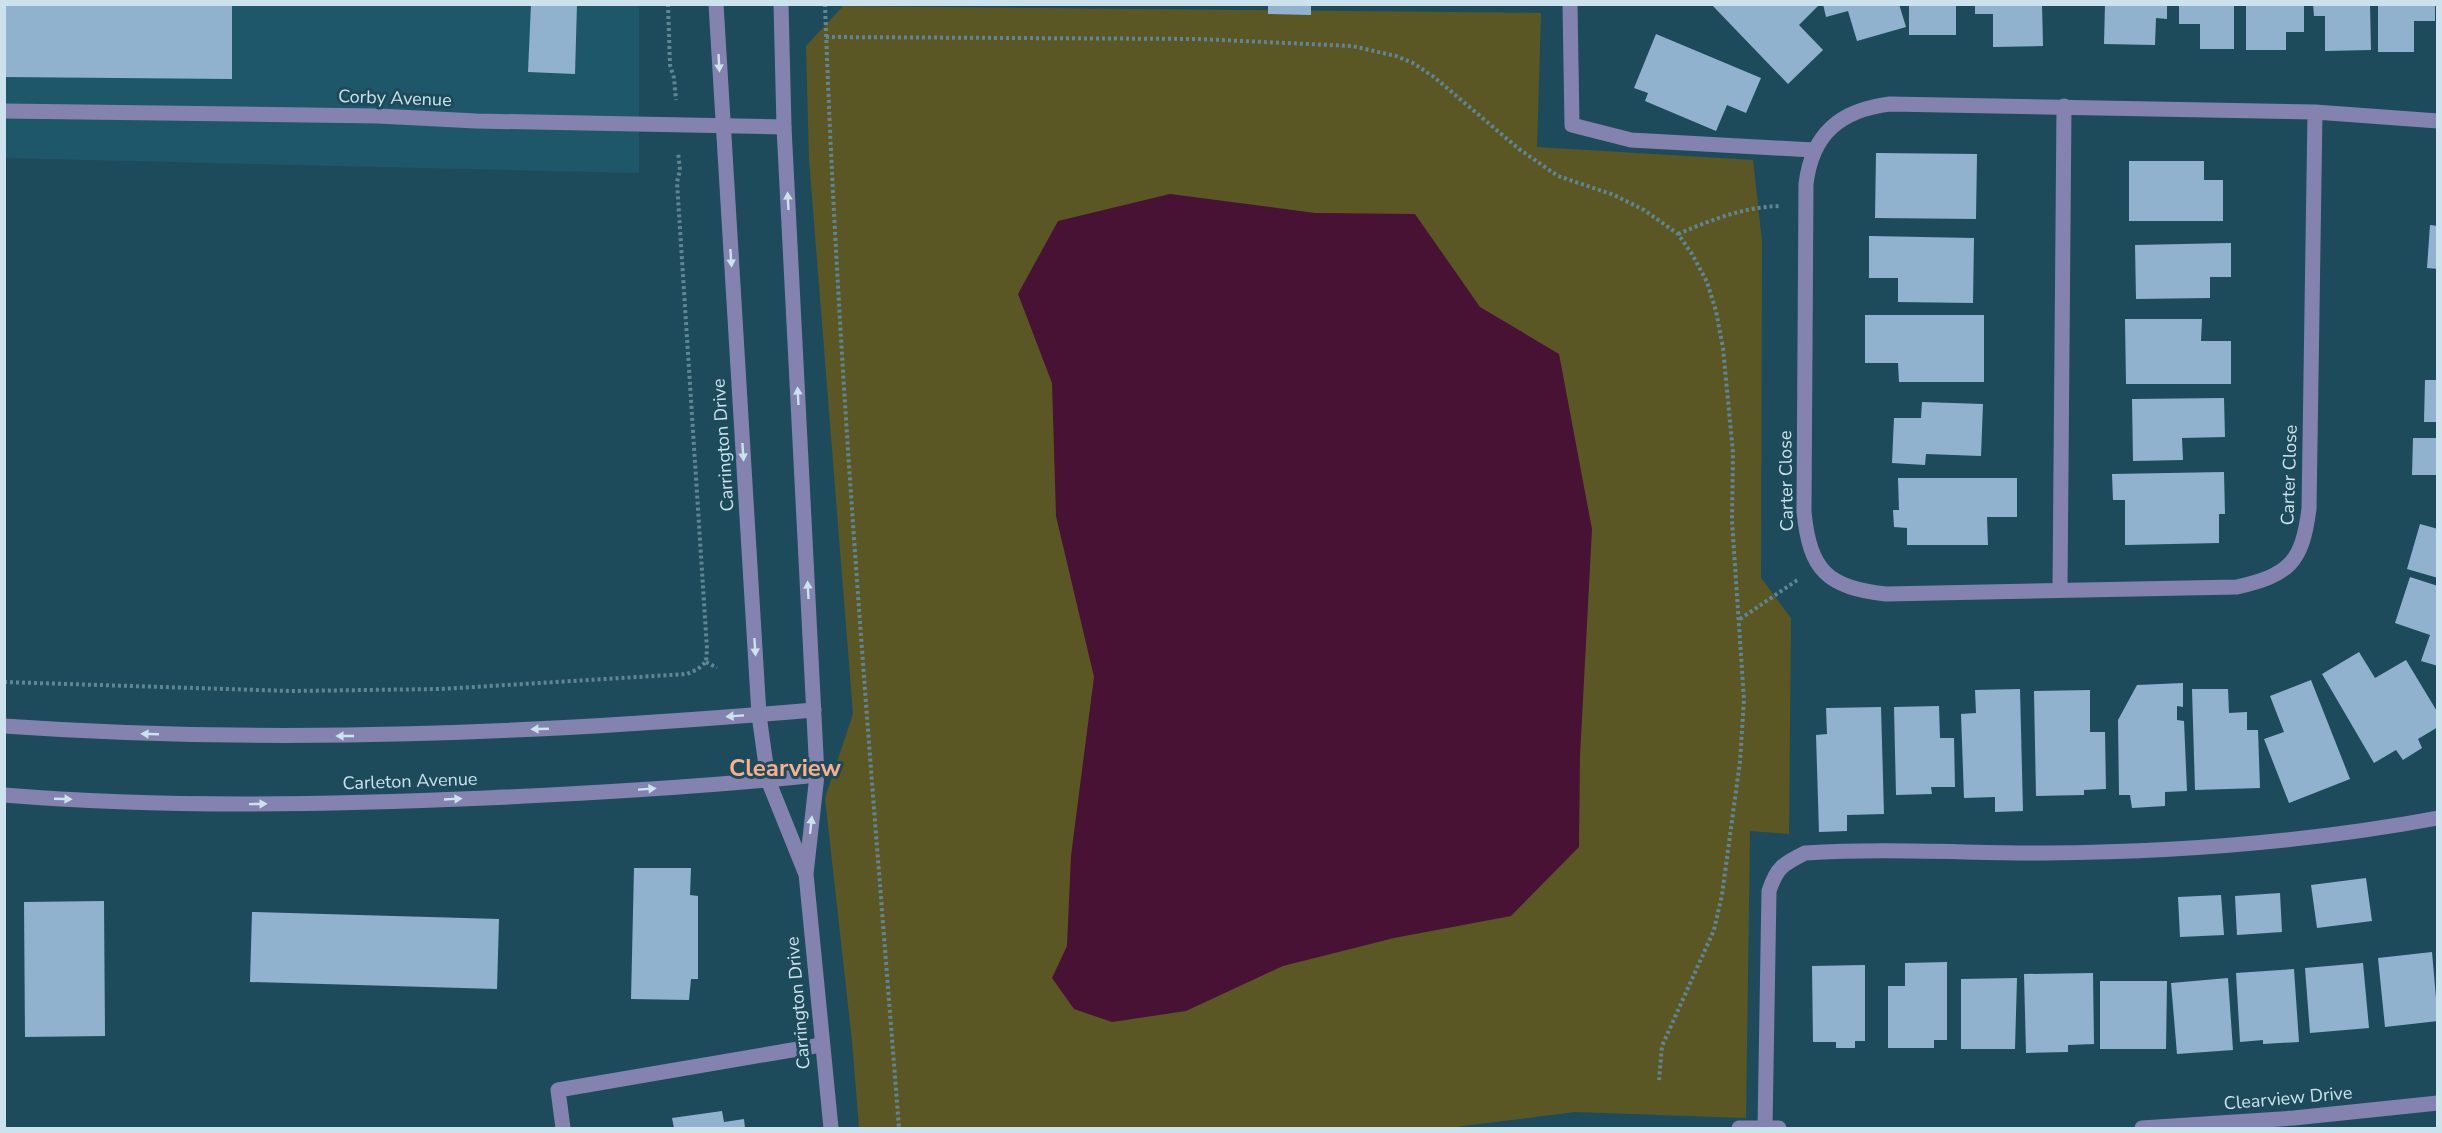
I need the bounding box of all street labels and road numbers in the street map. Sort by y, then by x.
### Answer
street label: Corby Avenue [338,84,452,112]
street label: Carrington Drive [706,378,740,512]
street label: Carter Close [2275,424,2303,526]
street label: Carter Close [1773,430,1799,532]
street label: Carleton Avenue [342,767,478,795]
street label: Carrington Drive [780,936,816,1070]
street label: Clearview Drive [2223,1080,2353,1116]

